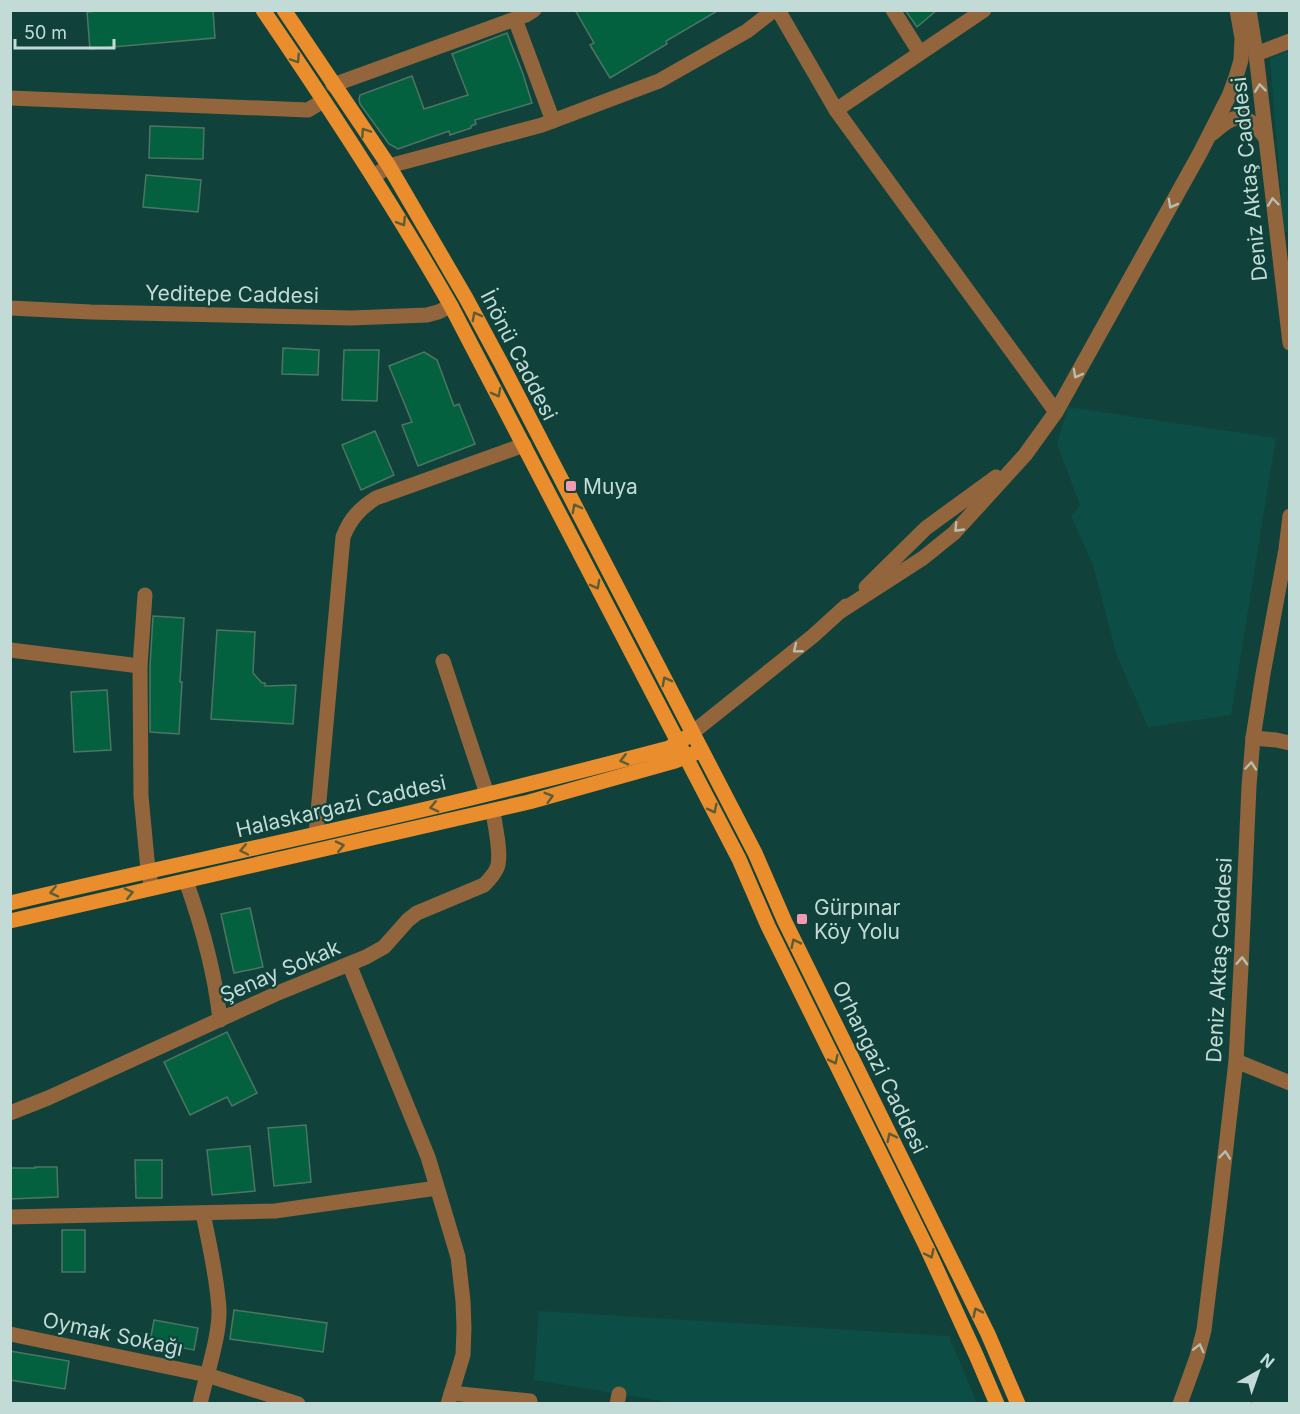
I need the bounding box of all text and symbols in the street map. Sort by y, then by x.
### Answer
scale bar [15,12,114,50]
text: 50 m [24,22,67,43]
one-way arrow [289,52,300,63]
street label: Deniz Aktaş Caddesi [1226,76,1272,282]
one-way arrow [1254,84,1267,93]
one-way arrow [361,127,372,138]
one-way arrow [1267,197,1280,206]
one-way arrow [1168,198,1179,208]
one-way arrow [395,216,406,227]
street label: Yeditepe Caddesi [145,280,319,308]
street label: İnönü Caddesi [475,285,563,424]
one-way arrow [472,312,483,323]
one-way arrow [1073,368,1084,378]
one-way arrow [490,387,501,397]
place label: Muya [583,474,638,499]
marker: Muya [564,479,578,493]
one-way arrow [571,504,583,515]
one-way arrow [955,520,966,531]
one-way arrow [589,579,600,589]
one-way arrow [793,642,804,653]
one-way arrow [662,676,674,687]
one-way arrow [619,752,629,765]
one-way arrow [1244,762,1257,771]
street label: Halaskargazi Caddesi [234,770,448,842]
one-way arrow [544,792,554,804]
one-way arrow [430,799,440,812]
one-way arrow [706,803,718,814]
one-way arrow [334,841,344,854]
one-way arrow [239,842,249,855]
street label: Deniz Aktaş Caddesi [1201,857,1237,1063]
one-way arrow [49,885,59,898]
one-way arrow [124,888,134,901]
place label: Gürpınar Köy Yolu [814,895,900,944]
marker: Gürpınar Köy Yolu [795,912,809,926]
street label: Şenay Sokak [216,934,344,1008]
one-way arrow [791,939,802,949]
one-way arrow [1235,956,1248,965]
street label: Orhangazi Caddesi [827,976,933,1158]
one-way arrow [827,1054,839,1065]
one-way arrow [886,1132,898,1143]
one-way arrow [1218,1150,1231,1160]
one-way arrow [922,1248,934,1259]
street label: Oymak Sokağı [41,1307,185,1361]
one-way arrow [972,1307,984,1318]
north arrow [1228,1342,1288,1402]
one-way arrow [1192,1343,1205,1353]
text: N [1257,1349,1279,1372]

